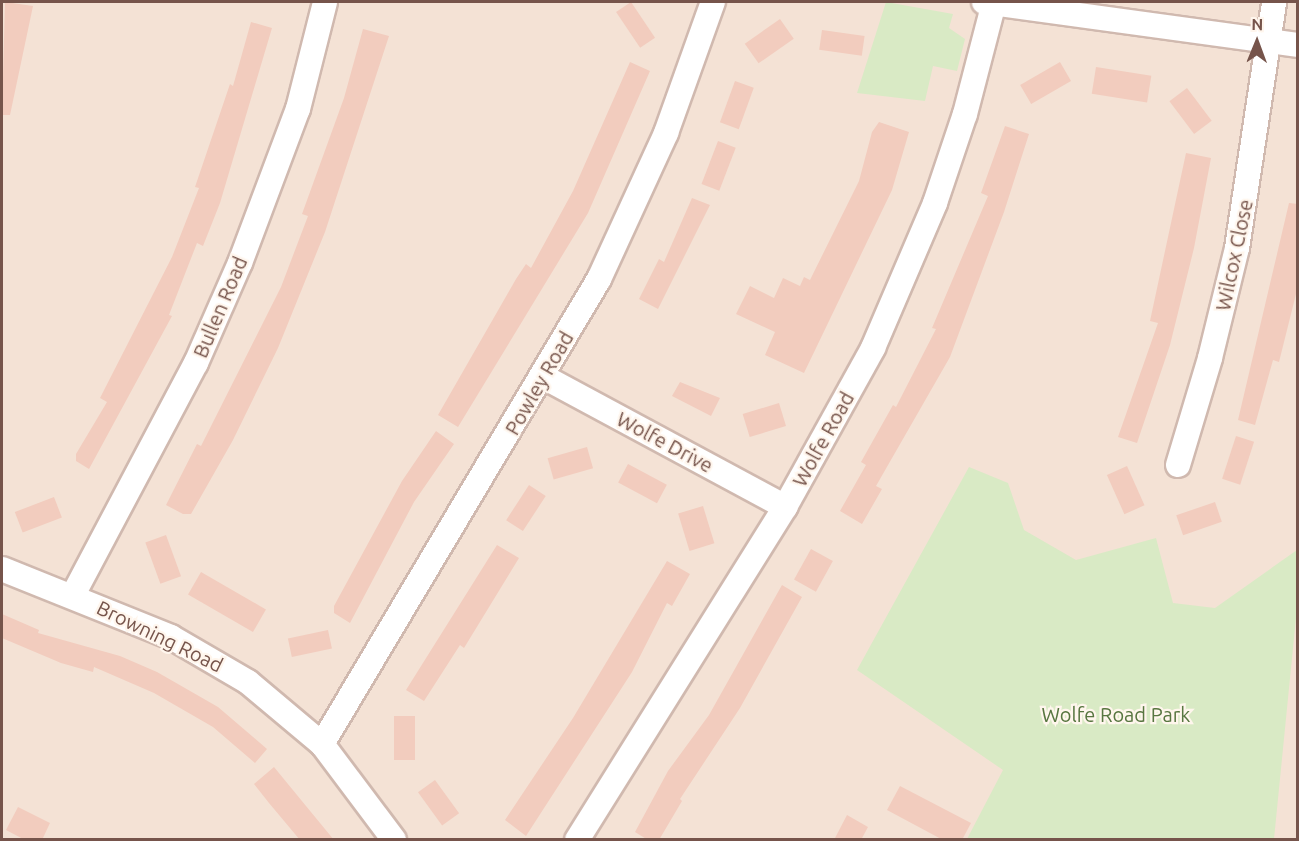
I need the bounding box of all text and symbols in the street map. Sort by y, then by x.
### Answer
north arrow [1227,12,1287,72]
text: N [1251,15,1263,33]
street label: Wilcox Close [1210,197,1258,313]
street label: Bullen Road [188,253,252,361]
street label: Powley Road [500,327,578,439]
street label: Wolfe Road [787,388,859,490]
street label: Wolfe Drive [613,407,717,477]
street label: Browning Road [93,595,227,677]
park label: Wolfe Road Park [1042,702,1190,726]

